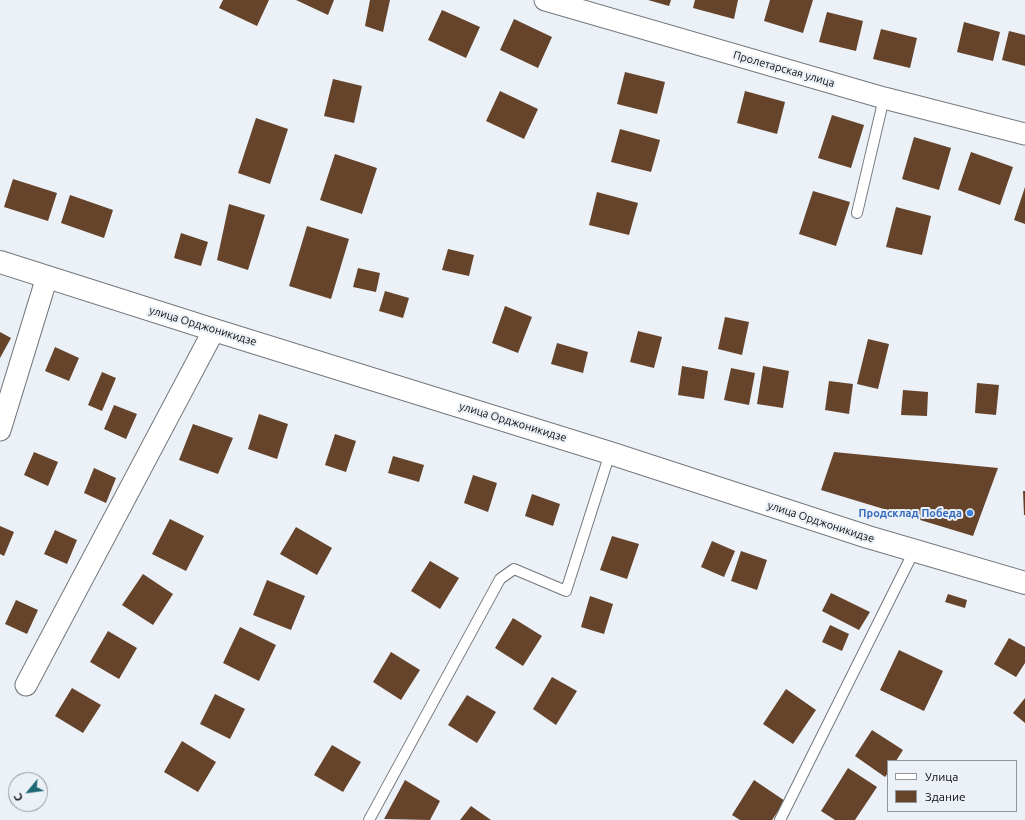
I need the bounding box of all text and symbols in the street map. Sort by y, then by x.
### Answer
street label: Пролетарская улица [732,48,836,90]
street label: улица Орджоникидзе [148,303,258,349]
street label: улица Орджоникидзе [458,399,568,445]
street label: улица Орджоникидзе [766,498,876,546]
place label: Продсклад Победа [859,506,962,520]
marker: Продсклад Победа [965,508,975,518]
legend [887,760,1017,812]
text: Улица [925,770,958,783]
north arrow [8,772,48,812]
text: Здание [925,790,966,803]
text: С [11,791,25,803]

